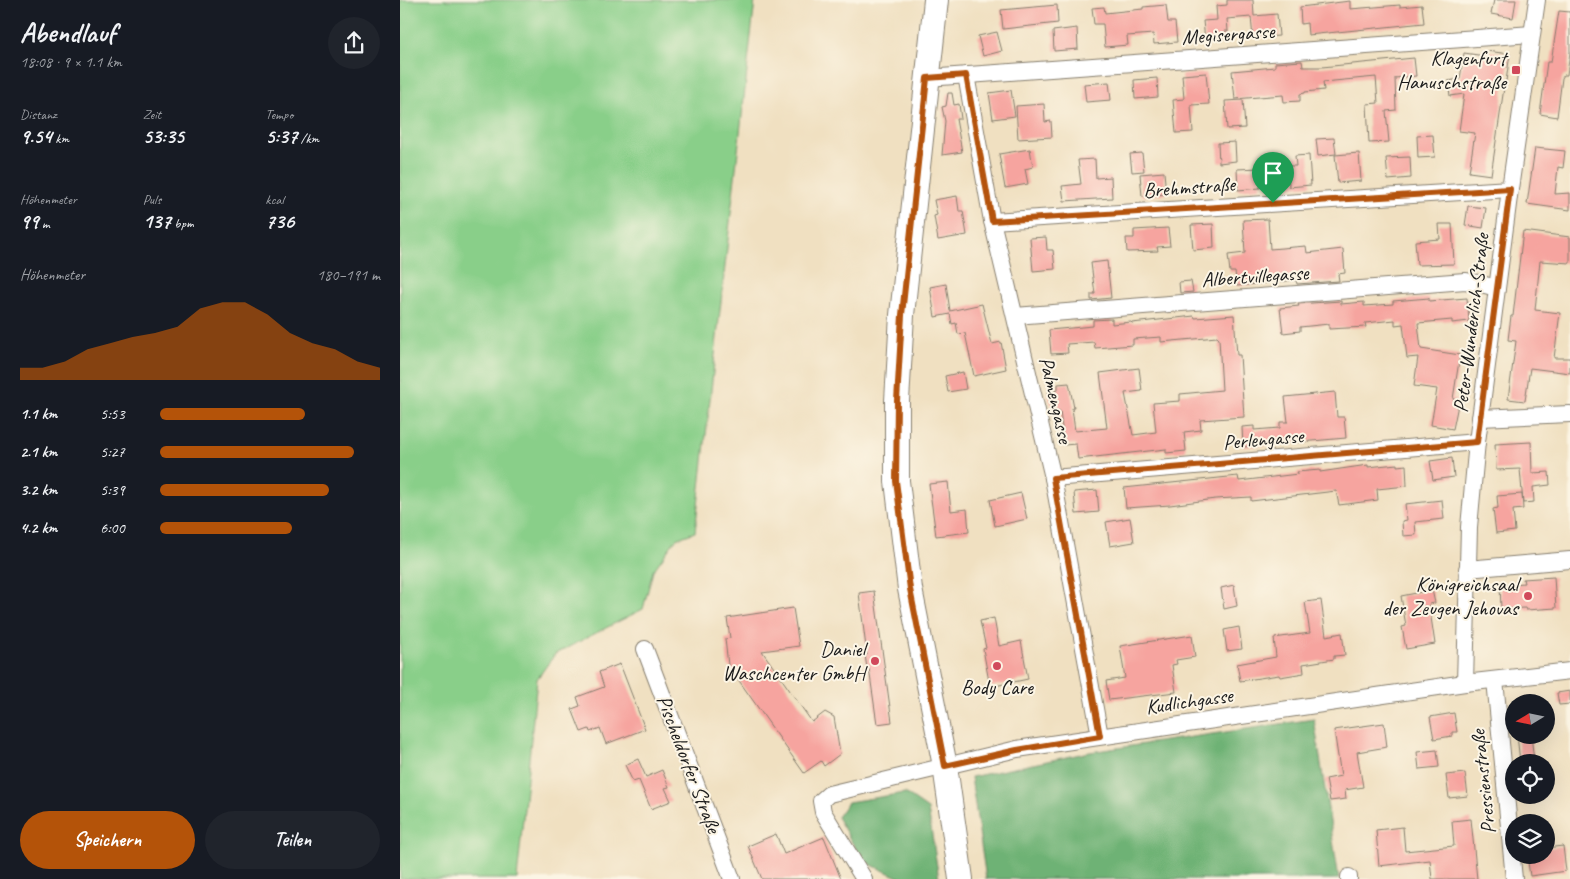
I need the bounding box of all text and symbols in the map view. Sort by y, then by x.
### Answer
text: Abendlauf [20,15,115,50]
button: share [328,17,380,69]
street label: Megisergasse [1181,18,1276,50]
place label: Klagenfurt Hanuschstraße [1397,45,1509,95]
text: 18:08 · 9 × 1.1 km [20,52,122,72]
marker: Klagenfurt Hanuschstraße [1510,64,1522,76]
text: Distanz [20,106,57,123]
text: Zeit [143,106,161,123]
text: Tempo [265,106,293,123]
text: 9.54 [20,123,52,149]
text: 53:35 [143,123,184,149]
text: 5:37 [265,123,297,149]
text: km [52,130,69,147]
text: /km [297,130,319,147]
pin [1252,152,1294,203]
icon: arrive [1259,159,1287,187]
street label: Brehmstraße [1142,171,1238,203]
text: Höhenmeter [20,191,77,208]
text: Puls [143,191,161,208]
text: kcal [265,191,284,208]
text: 99 [20,208,38,234]
text: 137 [143,208,171,234]
text: 736 [265,208,294,234]
text: m [38,215,50,232]
text: bpm [171,215,194,232]
street label: Peter-Wunderlich-Straße [1447,230,1495,414]
street label: Albertvillegasse [1201,259,1311,293]
text: Höhenmeter [20,265,85,285]
text: 180–191 m [317,265,380,285]
street label: Palmengasse [1033,354,1079,448]
text: 1.1 km [20,404,57,424]
text: 5:53 [100,404,125,424]
street label: Perlengasse [1222,422,1307,455]
text: 2.1 km [20,442,57,462]
text: 5:27 [100,442,125,462]
text: 3.2 km [20,480,57,500]
text: 5:39 [100,480,125,500]
text: 4.2 km [20,518,57,538]
text: 6:00 [100,518,125,538]
place label: Königreichsaal der Zeugen Jehovas [1382,571,1521,621]
marker: Königreichsaal der Zeugen Jehovas [1522,590,1534,602]
place label: Daniel Waschcenter GmbH [722,636,868,686]
marker: Daniel Waschcenter GmbH [869,655,881,667]
marker: Body Care [991,660,1003,672]
place label: Body Care [961,674,1034,700]
street label: Kudlichgasse [1144,682,1236,720]
street label: Pischeldorfer Straße [651,691,728,839]
north arrow [1505,694,1555,744]
map controls [1505,694,1555,864]
street label: Pressienstraße [1464,726,1501,835]
button: locate [1505,754,1555,804]
button: Speichern [20,811,195,869]
button: Teilen [205,811,380,869]
button: layers [1505,814,1555,864]

